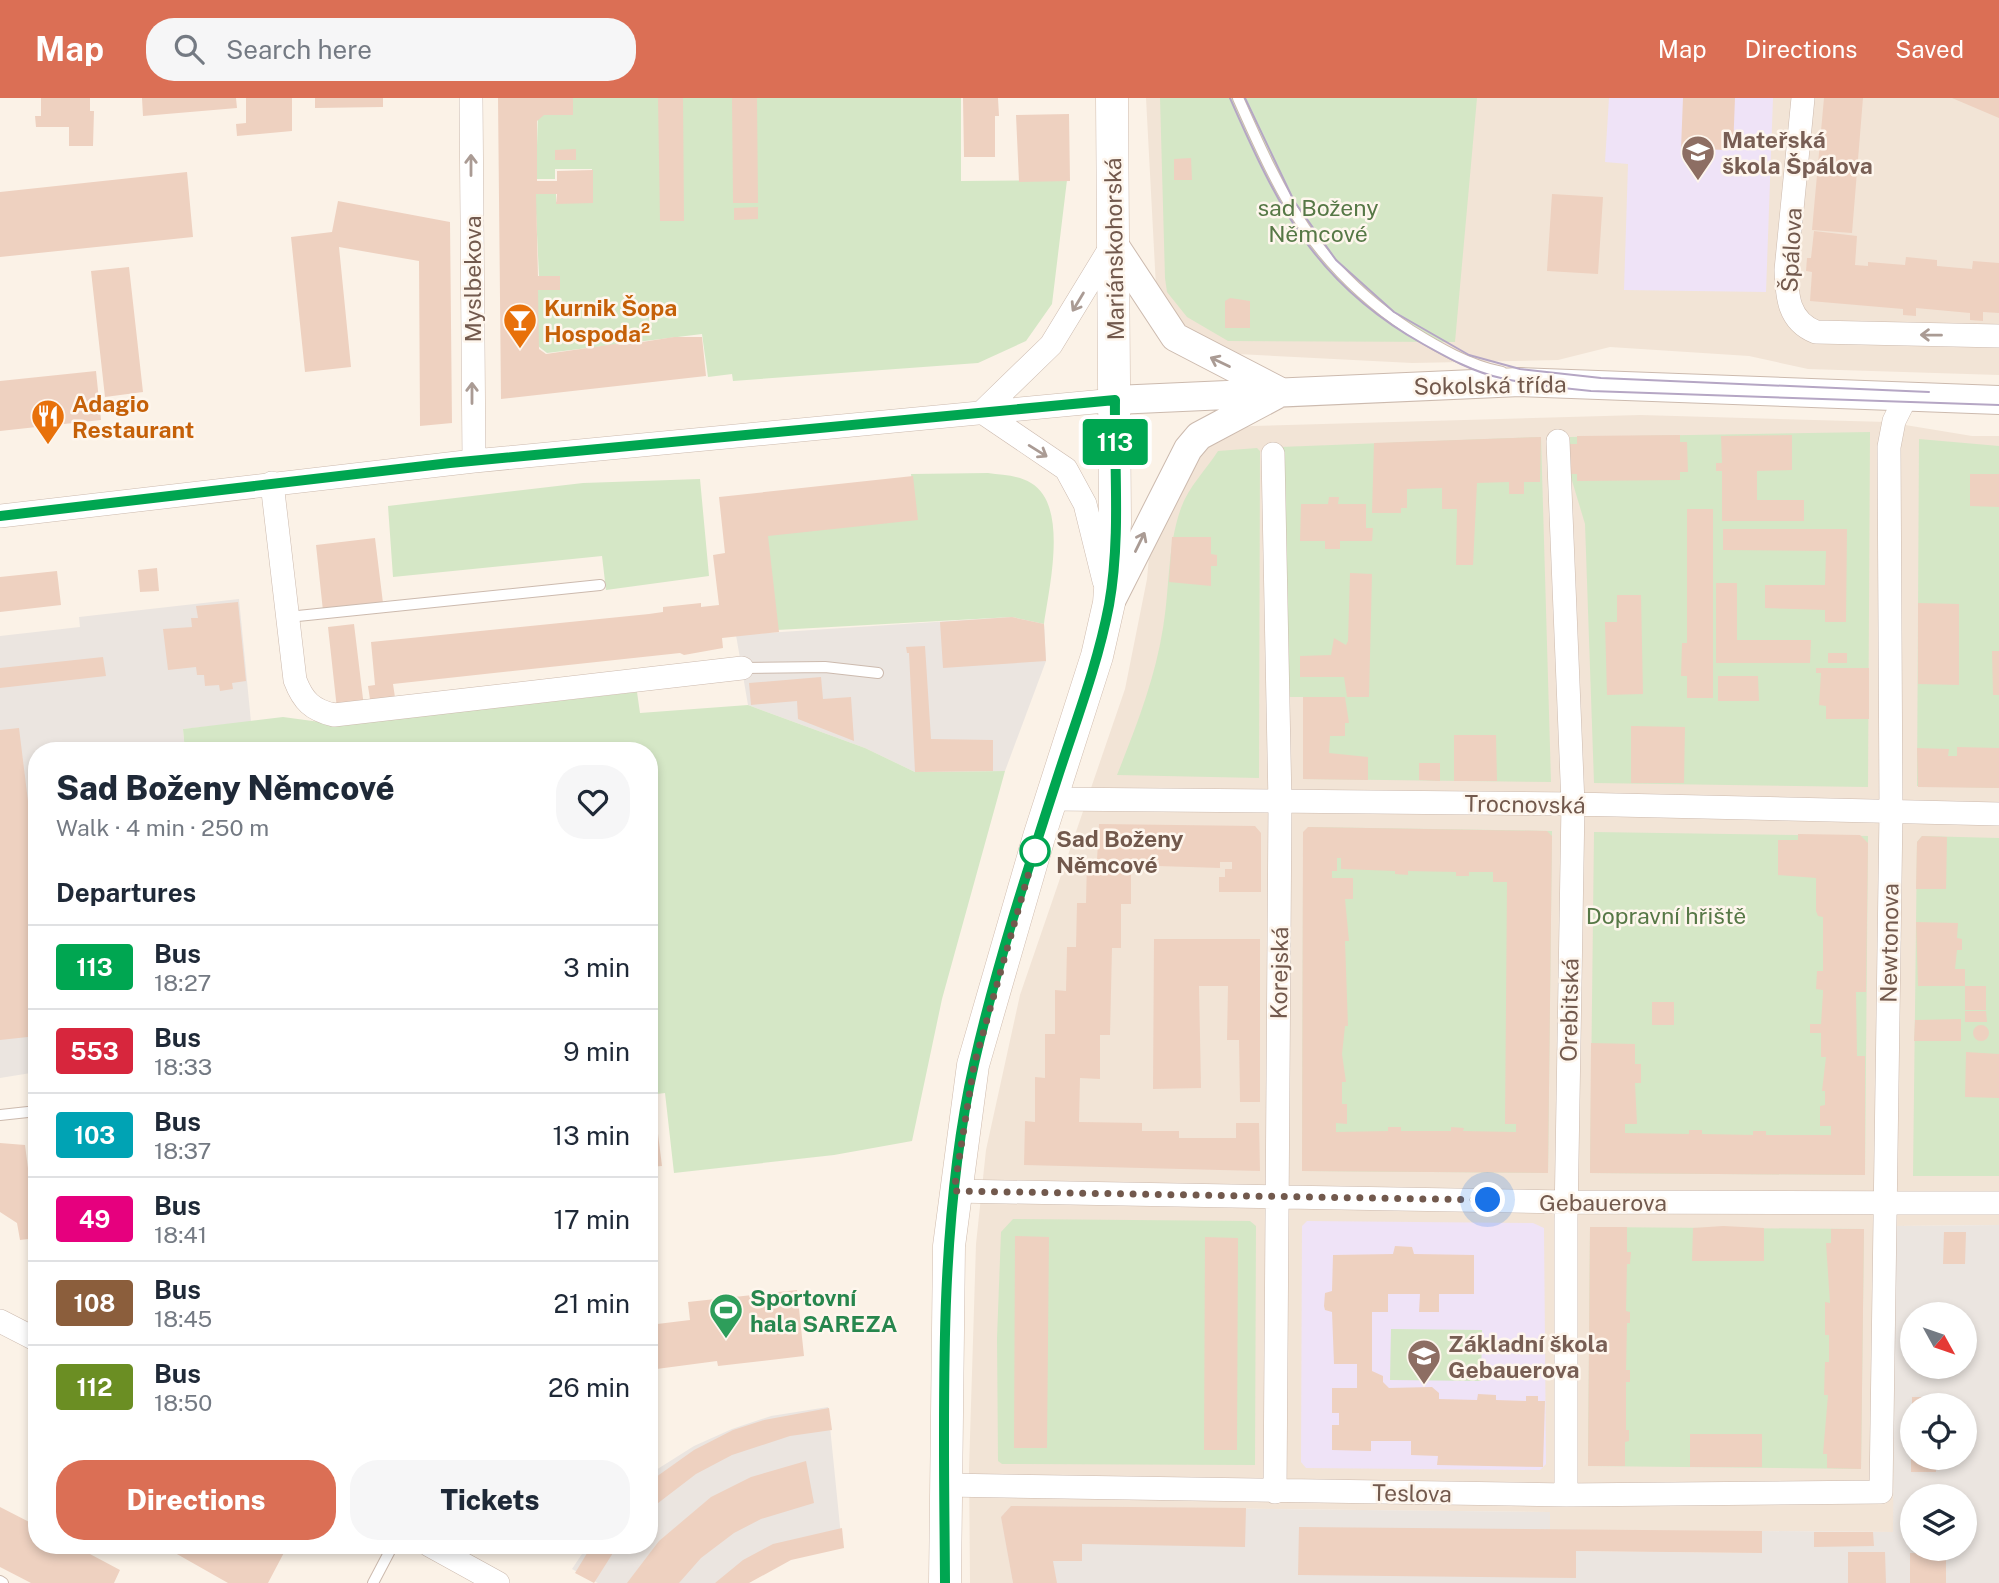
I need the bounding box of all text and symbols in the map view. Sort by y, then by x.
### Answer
search box [146,18,636,81]
text: Map [35,30,104,68]
icon: search [170,30,208,68]
text: Search here [226,34,372,65]
text: Map [1658,35,1707,63]
text: Directions [1745,35,1857,63]
text: Saved [1895,35,1964,63]
place label: Mateřská škola Špálova [1722,126,1873,179]
school or university icon: Mateřská škola Špálova [1679,133,1717,182]
one-way arrow [464,154,478,177]
street label: Mariánskohorská [1099,157,1129,341]
park label: sad Boženy Němcové [1257,194,1379,247]
street label: Špálova [1775,207,1807,293]
street label: Myslbekova [459,216,486,342]
one-way arrow [1071,291,1085,311]
place label: Kurnik Šopa Hospoda² [544,294,677,347]
bar icon: Kurnik Šopa Hospoda² [501,301,539,350]
one-way arrow [1920,328,1943,341]
one-way arrow [1210,355,1231,369]
street label: Sokolská třída [1413,370,1567,400]
one-way arrow [465,381,479,404]
place label: Adagio Restaurant [72,390,194,443]
restaurant icon: Adagio Restaurant [29,397,67,446]
line badge: 113 [1075,419,1155,465]
text: 113 [1097,428,1133,456]
one-way arrow [1028,444,1047,459]
one-way arrow [1133,532,1147,553]
button: heart [556,765,630,839]
text: Sad Boženy Němcové [56,769,395,807]
street label: Trocnovská [1464,789,1586,819]
text: Walk · 4 min · 250 m [56,814,269,841]
place label: Sad Boženy Němcové [1056,825,1184,878]
marker: Sad Boženy Němcové [1020,836,1050,866]
text: Departures [56,877,196,908]
street label: Newtonova [1874,883,1904,1003]
park label: Dopravní hřiště [1586,902,1746,929]
street label: Korejská [1265,926,1293,1020]
text: Bus [154,938,201,969]
text: 3 min [563,952,630,983]
text: 113 [76,953,113,981]
street label: Orebitská [1555,958,1583,1062]
text: 18:27 [154,969,211,996]
text: Bus [154,1022,201,1053]
text: 9 min [563,1036,630,1067]
text: 553 [70,1037,119,1065]
text: 18:33 [154,1053,212,1080]
text: Bus [154,1106,201,1137]
text: 13 min [553,1120,630,1151]
text: 103 [74,1121,115,1149]
text: 18:37 [154,1137,211,1164]
your location [1470,1182,1505,1217]
street label: Gebauerova [1539,1189,1667,1216]
text: Bus [154,1190,201,1221]
text: 17 min [553,1204,630,1235]
text: 49 [79,1205,110,1233]
text: 18:41 [154,1221,207,1248]
text: Bus [154,1274,201,1305]
place label: Sportovní hala SAREZA [750,1284,898,1337]
text: 21 min [554,1288,630,1319]
text: 108 [74,1289,115,1317]
sports icon: Sportovní hala SAREZA [707,1291,745,1340]
north arrow [1900,1302,1978,1379]
map controls [1900,1302,1977,1561]
text: 18:45 [154,1305,212,1332]
place label: Základní škola Gebauerova [1448,1330,1608,1383]
school or university icon: Základní škola Gebauerova [1405,1337,1443,1386]
text: Bus [154,1358,201,1389]
text: 26 min [548,1372,630,1403]
text: 112 [77,1373,112,1401]
text: 18:50 [154,1389,212,1416]
button: locate [1900,1393,1977,1470]
button: Directions [56,1460,336,1540]
button: Tickets [350,1460,630,1540]
street label: Teslova [1372,1479,1452,1507]
button: layers [1900,1484,1977,1561]

